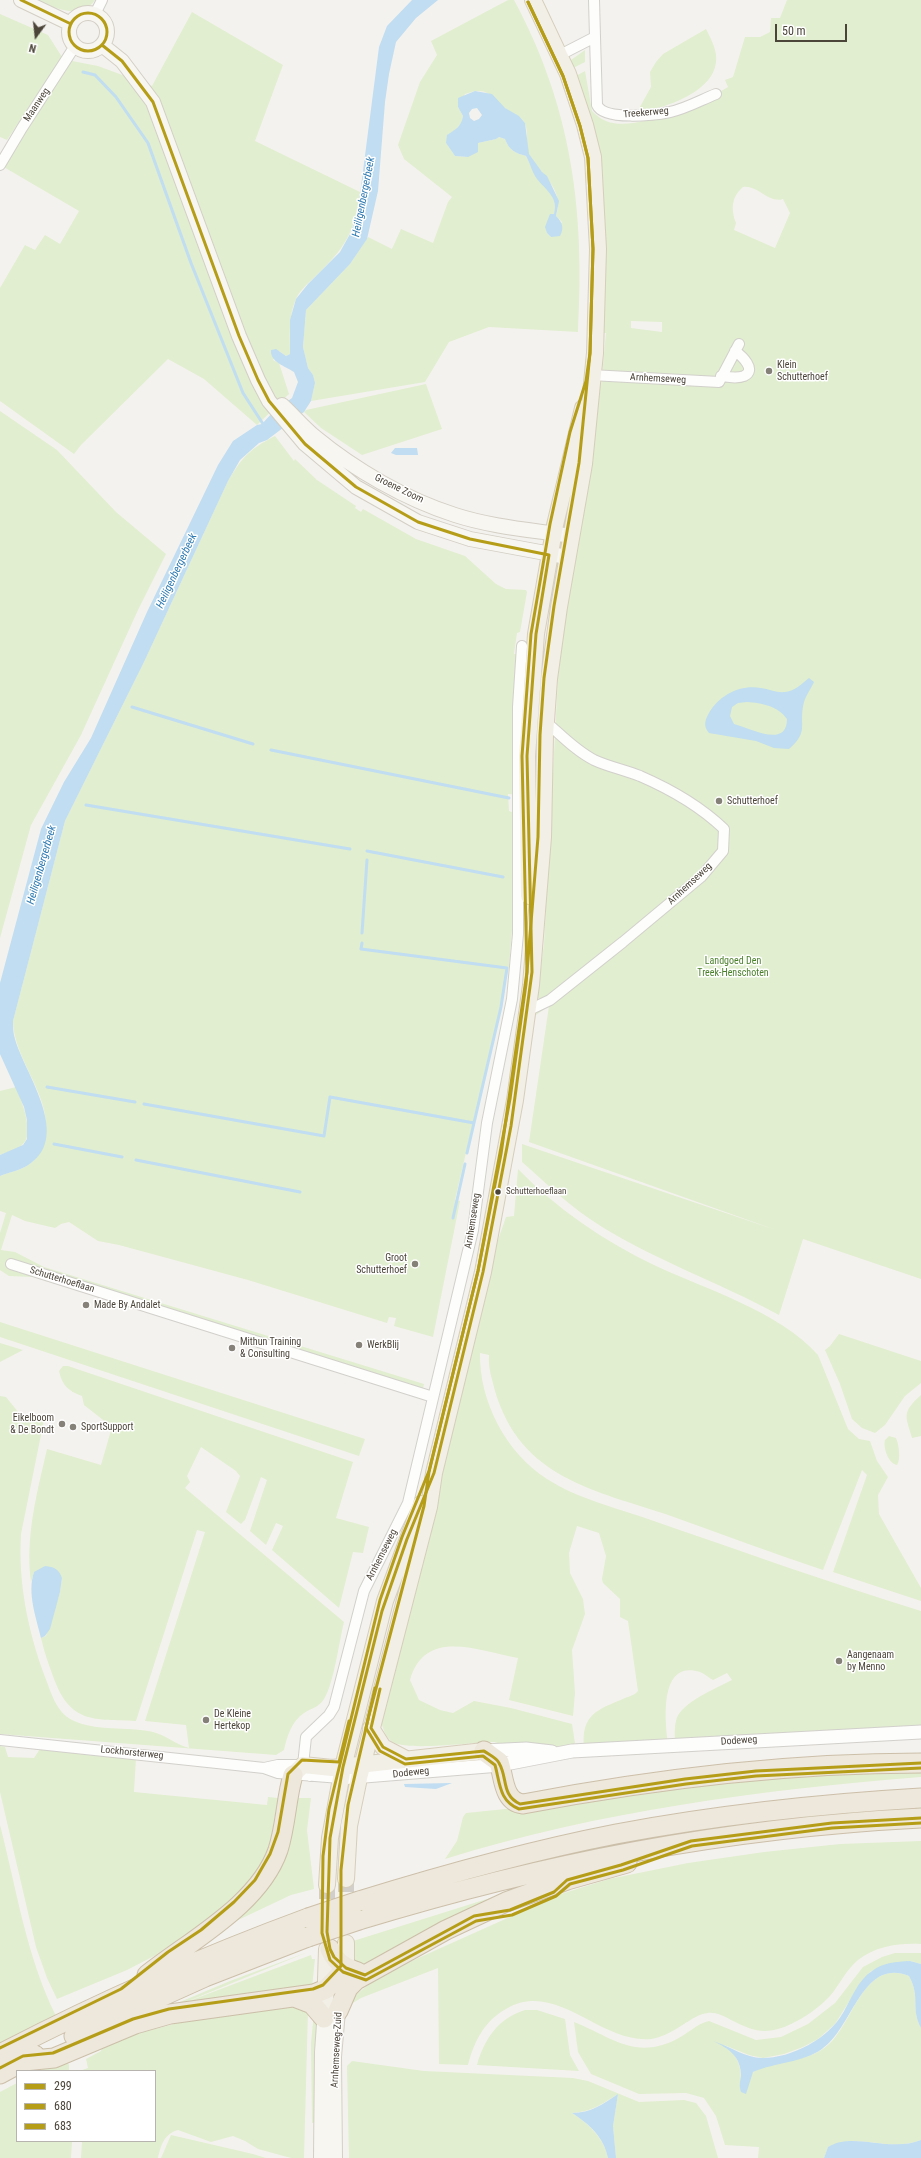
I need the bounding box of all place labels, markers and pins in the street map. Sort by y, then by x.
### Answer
place label: Klein Schutterhoef [777,359,828,382]
marker: Klein Schutterhoef [764,366,774,376]
place label: Schutterhoef [727,795,778,807]
marker: Schutterhoef [714,796,724,806]
marker: Schutterhoeflaan [493,1187,503,1197]
place label: Schutterhoeflaan [506,1187,566,1197]
place label: Groot Schutterhoef [356,1252,407,1276]
marker: Groot Schutterhoef [410,1259,420,1269]
place label: Made By Andalet [94,1299,161,1311]
marker: Made By Andalet [81,1300,91,1310]
place label: Mithun Training & Consulting [240,1336,301,1360]
place label: WerkBlij [367,1339,399,1351]
marker: WerkBlij [354,1340,364,1350]
marker: Mithun Training & Consulting [227,1343,237,1353]
place label: Eikelboom & De Bondt [10,1412,54,1436]
marker: Eikelboom & De Bondt [57,1419,67,1429]
place label: SportSupport [81,1421,134,1433]
marker: SportSupport [68,1422,78,1432]
place label: Aangenaam by Menno [847,1649,894,1672]
marker: Aangenaam by Menno [834,1656,844,1666]
place label: De Kleine Hertekop [214,1708,251,1732]
marker: De Kleine Hertekop [201,1715,211,1725]

